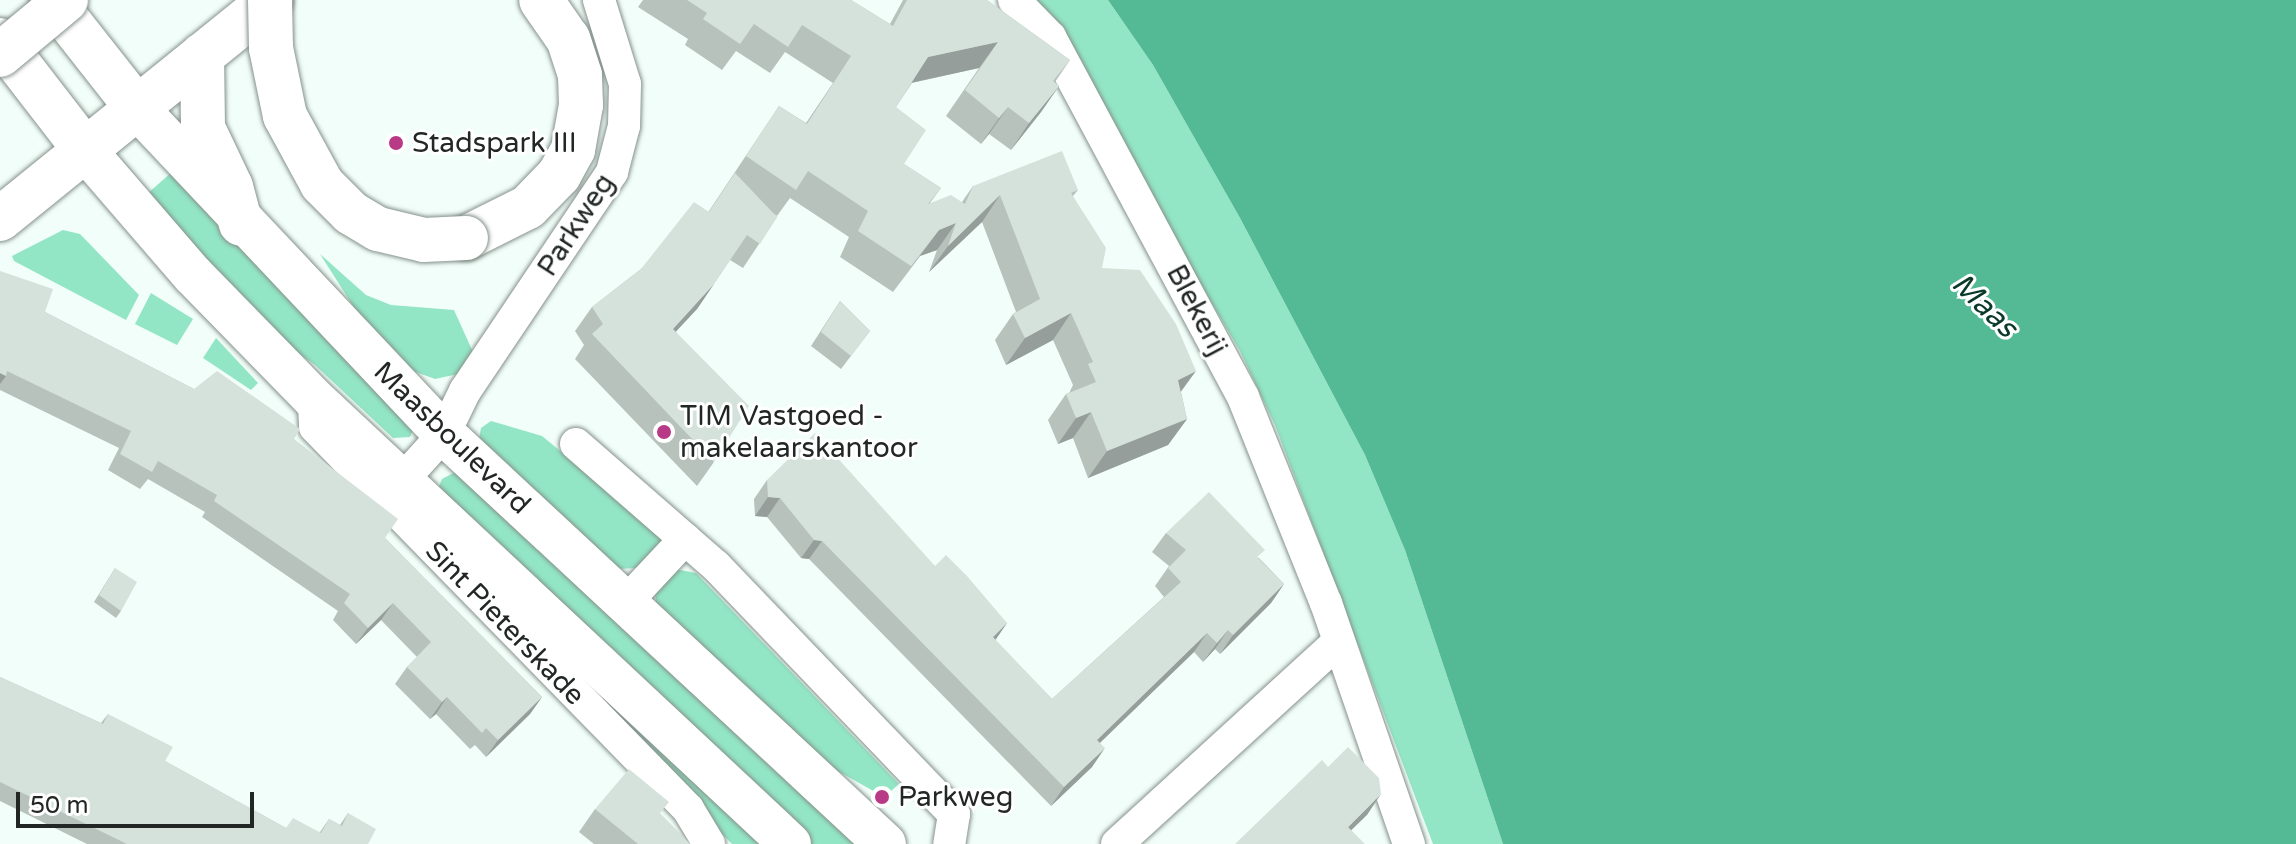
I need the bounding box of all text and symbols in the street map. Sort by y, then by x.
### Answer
place label: Stadspark III [412,126,577,160]
marker: Stadspark III [387,134,405,152]
street label: Parkweg [531,167,621,283]
street label: Blekerij [1159,259,1235,361]
water label: Maas [1944,266,2024,346]
street label: Maasboulevard [367,355,537,521]
place label: TIM Vastgoed - makelaarskantoor [680,399,918,465]
marker: TIM Vastgoed - makelaarskantoor [655,423,673,441]
street label: Sint Pieterskade [418,534,592,712]
scale bar [20,776,258,826]
place label: Parkweg [898,780,1013,814]
marker: Parkweg [873,788,891,806]
text: 50 m [30,791,88,820]

